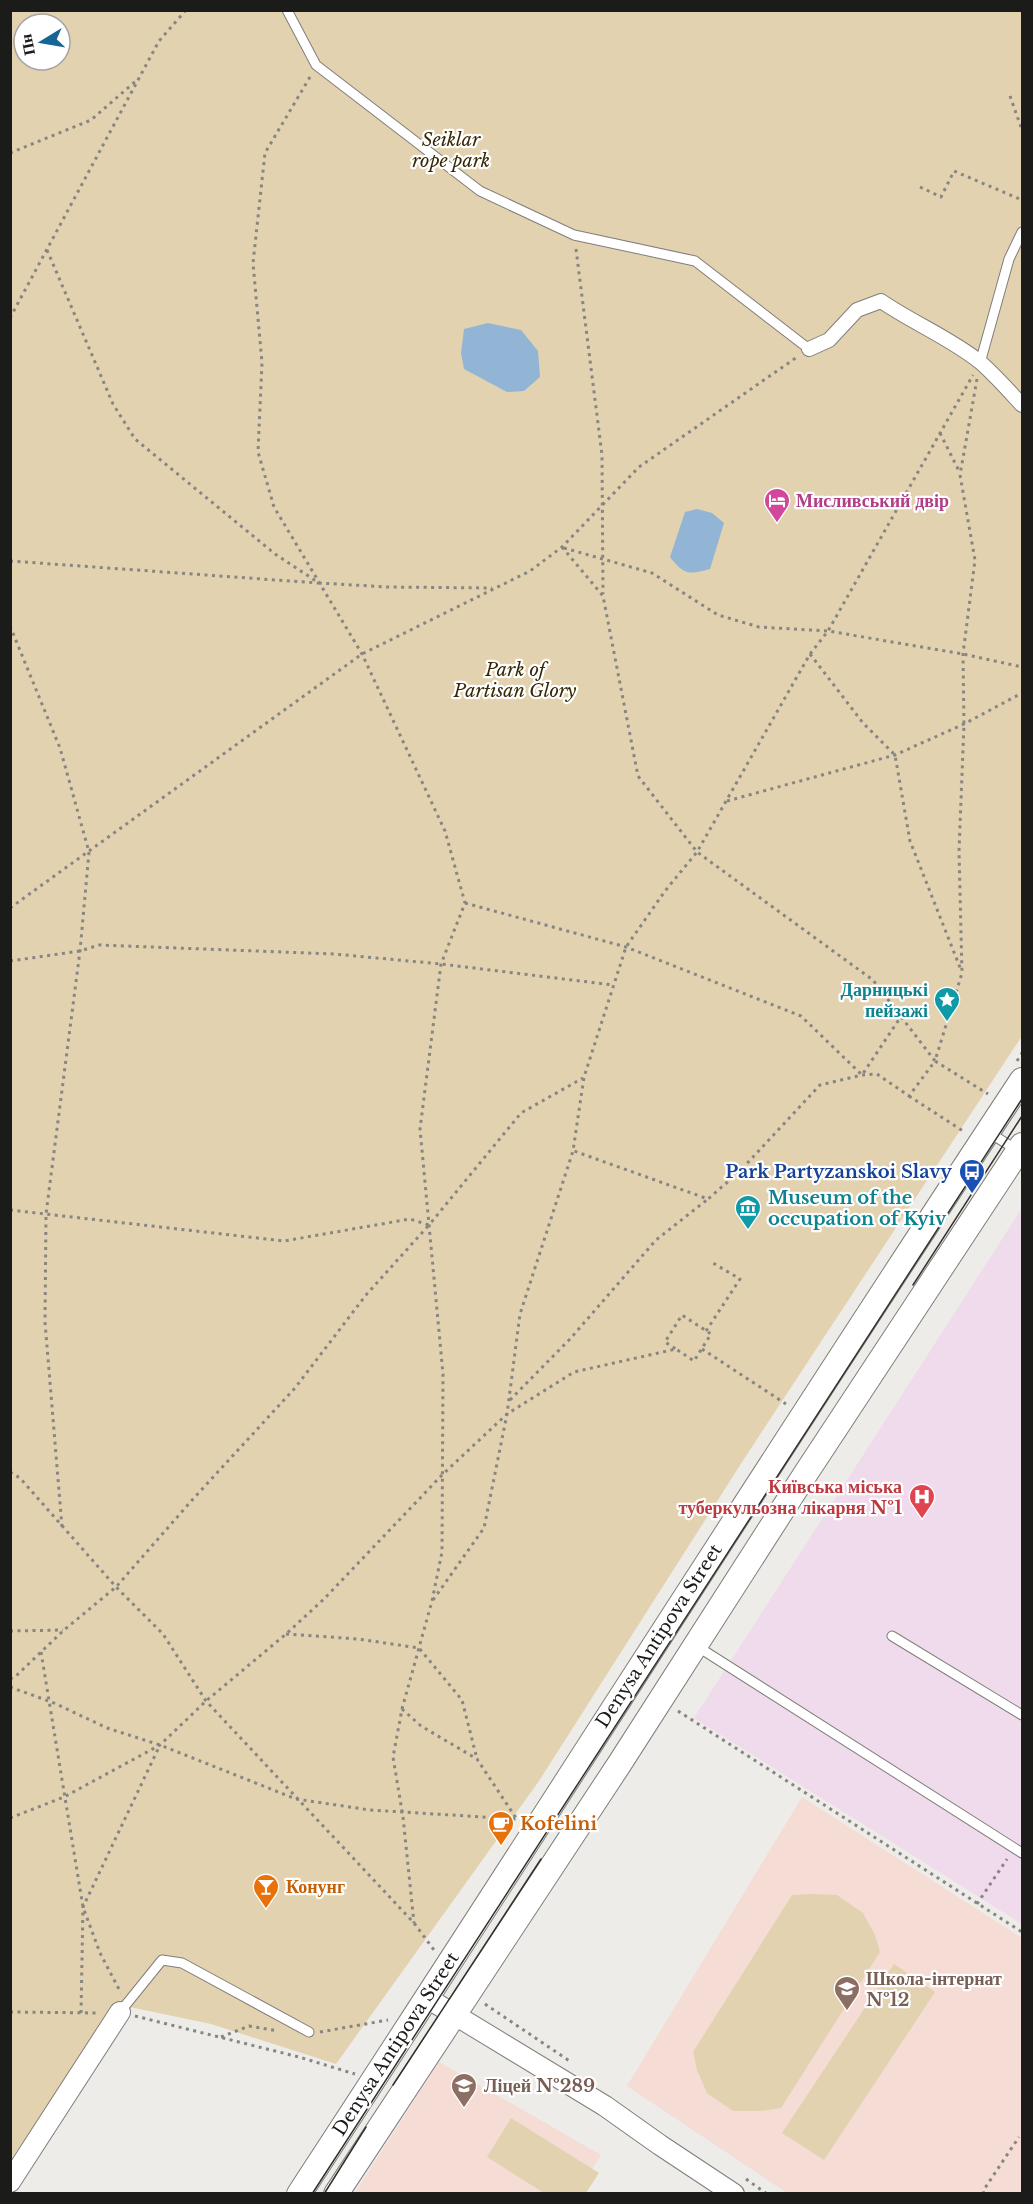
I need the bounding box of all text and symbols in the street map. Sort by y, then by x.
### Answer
north arrow [12,12,72,72]
text: Пн [15,32,39,57]
park label: Seiklar rope park [412,129,490,172]
hotel icon: Мисливський двір [762,486,792,524]
place label: Мисливський двір [796,490,949,512]
park label: Park of Partisan Glory [453,659,577,702]
place label: Дарницькі пейзажі [841,979,928,1022]
place icon: Дарницькі пейзажі [932,985,962,1023]
bus stop icon: Park Partyzanskoi Slavy [957,1157,987,1195]
place label: Park Partyzanskoi Slavy [725,1161,952,1183]
place label: Museum of the occupation of Kyiv [768,1187,947,1230]
museum icon: Museum of the occupation of Kyiv [733,1193,763,1231]
place label: Київська міська туберкульозна лікарня №1 [678,1476,902,1519]
hospital icon: Київська міська туберкульозна лікарня №1 [907,1482,937,1520]
street label: Denysa Antipova Street [591,1540,727,1732]
cafe icon: Kofelini [486,1809,516,1847]
place label: Kofelini [520,1813,597,1835]
bar icon: Конунг [251,1872,281,1910]
place label: Конунг [286,1876,345,1898]
street label: Denysa Antipova Street [328,1948,464,2140]
place label: Школа-інтернат №12 [866,1968,1002,2011]
school or university icon: Школа-інтернат №12 [832,1974,862,2012]
school or university icon: Ліцей №289 [449,2071,479,2109]
place label: Ліцей №289 [484,2075,595,2097]

